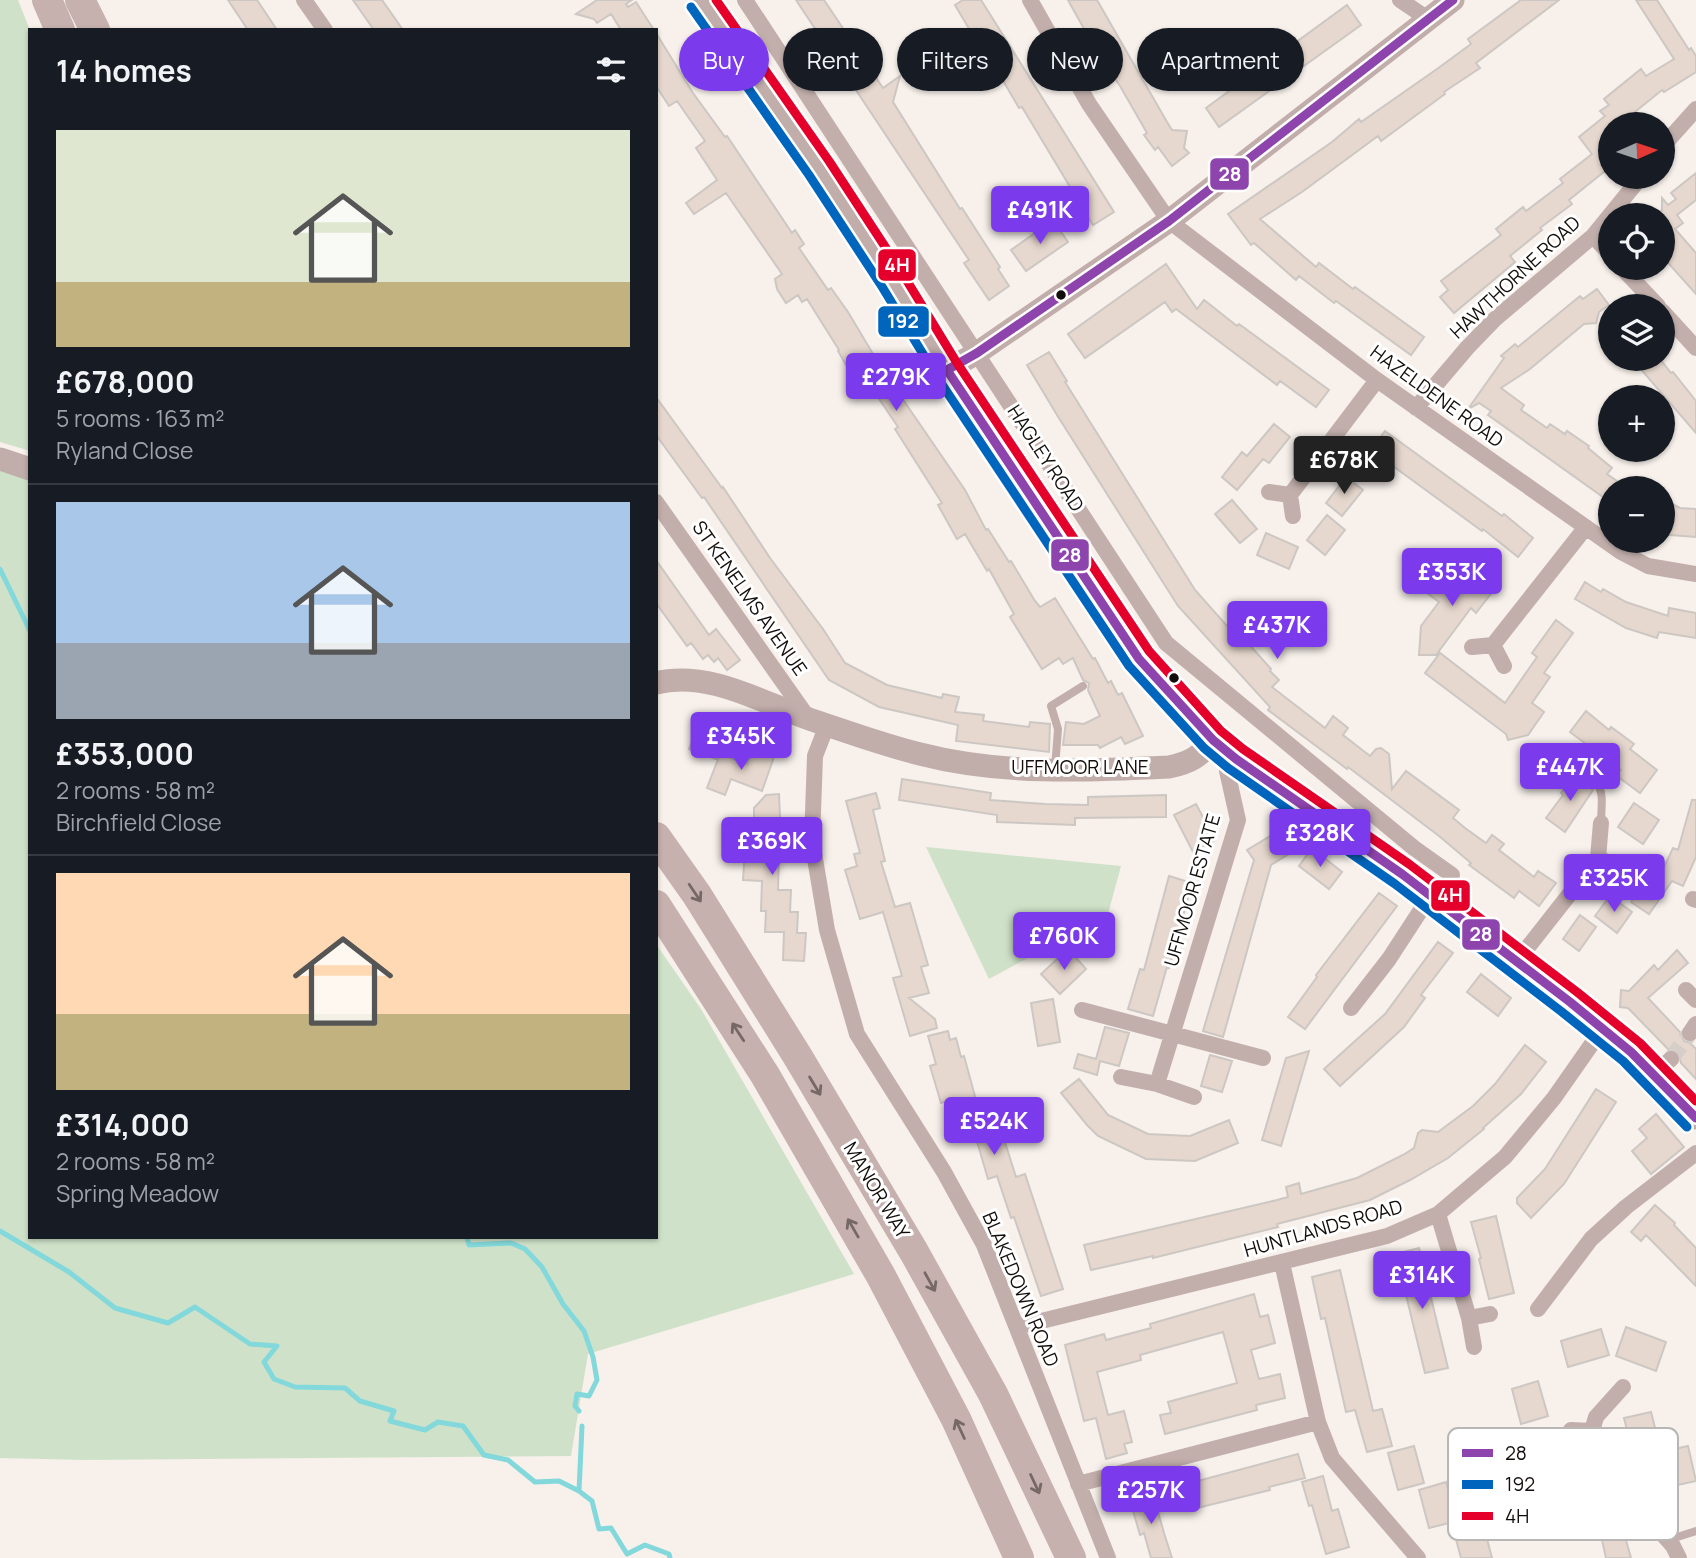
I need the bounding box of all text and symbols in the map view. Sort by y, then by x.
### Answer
chip: Buy [679,28,769,91]
chip: Rent [783,28,883,91]
chip: Filters [897,28,1013,91]
chip: New [1027,28,1123,91]
chip: Apartment [1137,28,1304,91]
text: 14 homes [56,50,192,91]
icon: filters [592,51,630,89]
north arrow [1598,112,1675,189]
map controls [1598,112,1675,553]
line badge: 28 [1209,157,1250,191]
text: 28 [1219,161,1241,187]
icon: home [280,175,406,301]
pin: £491K [991,187,1089,246]
text: £491K [1007,193,1073,225]
button: locate [1598,203,1675,280]
street label: HAWTHORNE ROAD [1444,210,1586,344]
line badge: 4H [877,248,917,282]
text: 4H [884,252,910,278]
unlabelled marker [1054,288,1068,302]
button: layers [1598,294,1675,371]
line badge: 192 [877,305,930,338]
text: 192 [887,308,919,334]
street label: HAZELDENE ROAD [1365,339,1509,453]
pin: £279K [847,354,945,413]
text: £279K [862,360,930,392]
text: £678,000 [56,361,194,402]
button: + [1598,385,1675,462]
street label: HAGLEY ROAD [1002,400,1090,516]
text: 5 rooms · 163 m² [56,402,224,434]
text: Ryland Close [56,434,193,466]
pin: £678K [1295,436,1393,496]
text: £678K [1310,443,1378,475]
button: − [1598,476,1675,553]
street label: ST KENELMS AVENUE [687,515,813,681]
line badge: 28 [1050,538,1090,572]
text: 28 [1059,542,1081,568]
icon: home [280,547,406,673]
pin: £353K [1403,548,1501,608]
text: £353K [1418,555,1486,587]
pin: £437K [1228,602,1326,661]
text: £437K [1243,608,1311,640]
unlabelled marker [1167,671,1181,685]
pin: £345K [692,712,790,772]
text: £345K [707,719,775,751]
text: £353,000 [56,733,194,774]
pin: £447K [1521,744,1619,803]
text: £447K [1536,750,1604,782]
street label: UFFMOOR LANE [1011,754,1149,780]
text: 2 rooms · 58 m² [56,774,215,806]
text: Birchfield Close [56,806,222,838]
pin: £328K [1271,810,1369,869]
street label: UFFMOOR ESTATE [1158,811,1226,969]
text: £328K [1285,816,1355,848]
pin: £369K [723,818,821,877]
text: £369K [737,824,807,856]
pin: £325K [1565,855,1663,914]
text: £325K [1580,861,1648,893]
line badge: 4H [1430,879,1471,912]
one-way arrow [688,882,702,902]
text: 4H [1437,882,1463,908]
pin: £760K [1015,912,1113,972]
icon: home [280,918,406,1044]
line badge: 28 [1461,918,1501,951]
text: £760K [1029,919,1099,951]
text: 28 [1470,921,1492,947]
one-way arrow [731,1023,745,1043]
one-way arrow [808,1075,822,1095]
pin: £524K [945,1098,1043,1157]
text: £314,000 [56,1104,190,1145]
text: £524K [960,1104,1028,1136]
street label: MANOR WAY [838,1137,916,1244]
text: 2 rooms · 58 m² [56,1145,215,1177]
text: Spring Meadow [56,1177,219,1209]
street label: HUNTLANDS ROAD [1241,1193,1405,1263]
street label: BLAKEDOWN ROAD [977,1207,1065,1371]
one-way arrow [846,1219,860,1239]
pin: £314K [1373,1252,1471,1311]
text: £314K [1389,1258,1455,1290]
one-way arrow [924,1271,937,1292]
one-way arrow [953,1419,967,1440]
legend [1448,1428,1678,1540]
text: 28 [1505,1440,1527,1466]
pin: £257K [1102,1466,1200,1526]
text: 192 [1505,1471,1535,1497]
one-way arrow [1029,1473,1043,1494]
text: £257K [1117,1473,1185,1505]
text: 4H [1505,1503,1529,1529]

